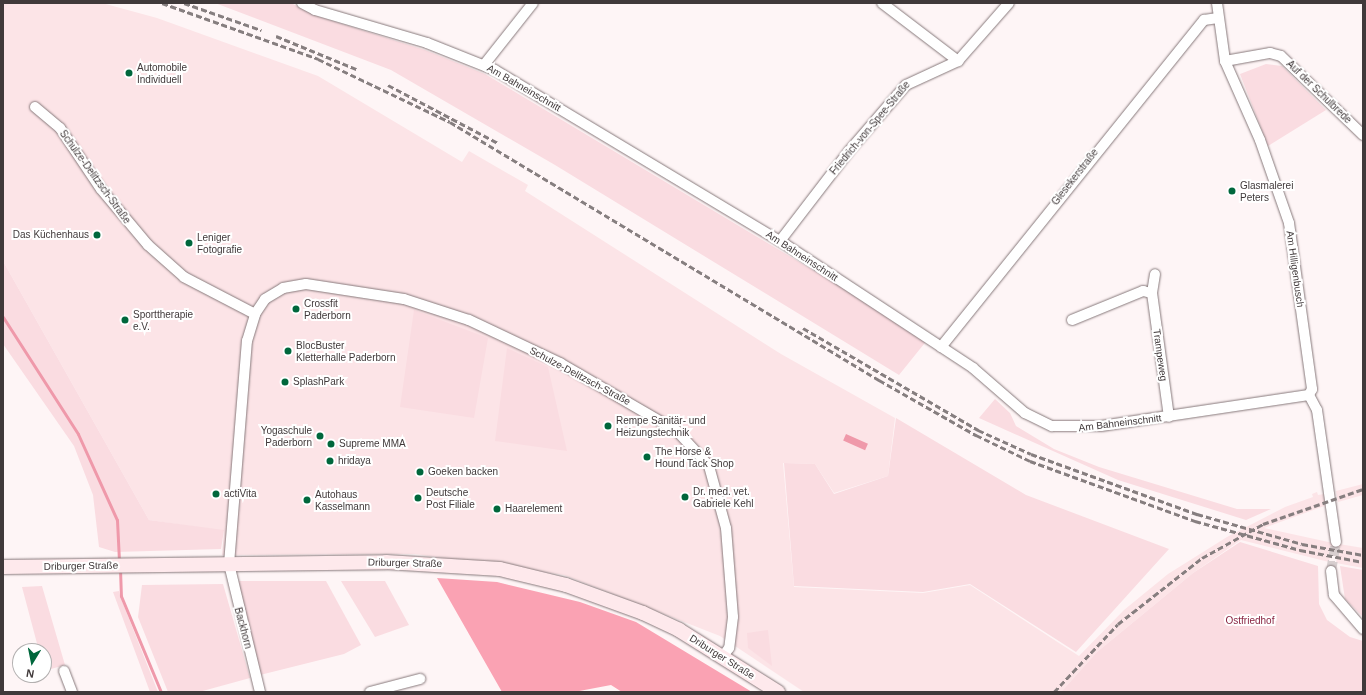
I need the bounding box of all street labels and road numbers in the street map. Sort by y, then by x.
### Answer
street label: Auf der Schulbrede [1284,58,1354,126]
street label: Am Bahneinschnitt [485,62,563,114]
street label: Friedrich-von-Spee-Straße [827,79,913,177]
street label: Schulze-Delitzsch-Straße [57,128,133,226]
street label: Glesekerstraße [1049,146,1101,208]
street label: Am Bahneinschnitt [764,228,840,284]
street label: Am Hilligenbusch [1284,230,1306,308]
street label: Trampeweg [1150,328,1170,382]
street label: Schulze-Delitzsch-Straße [527,344,633,408]
street label: Am Bahneinschnitt [1078,412,1162,434]
street label: Driburger Straße [368,556,442,570]
street label: Driburger Straße [44,559,118,573]
street label: Backhorn [232,606,254,650]
street label: Driburger Straße [687,632,757,682]

